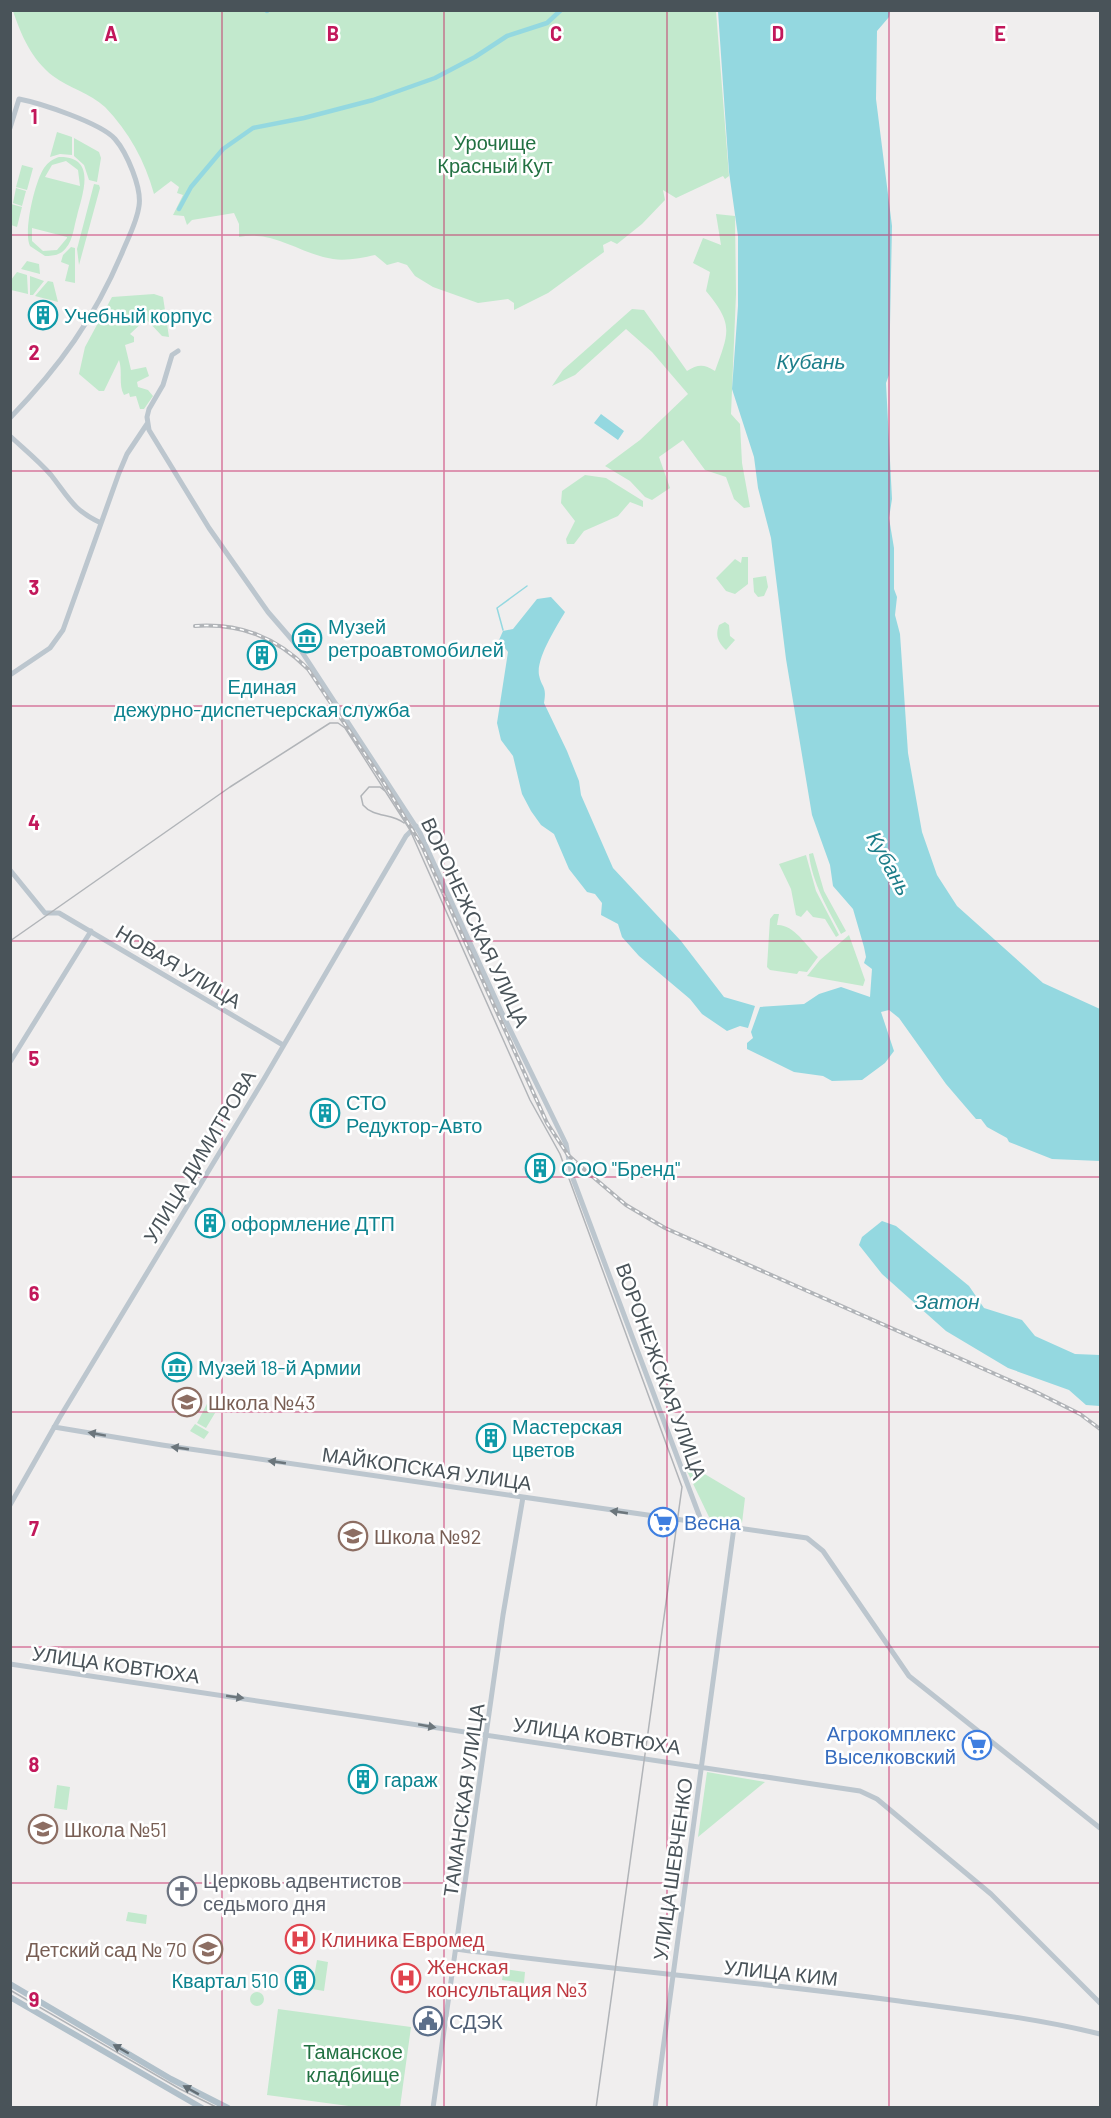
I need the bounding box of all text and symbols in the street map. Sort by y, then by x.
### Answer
text: A [104,21,118,45]
text: B [327,21,339,45]
text: C [550,21,562,45]
text: D [772,21,784,45]
text: E [994,21,1006,45]
text: 1 [30,104,38,128]
park label: Урочище Красный Кут [437,130,553,177]
building icon: Учебный корпус [27,299,59,331]
place label: Учебный корпус [64,303,212,327]
text: 2 [28,340,40,364]
water label: Кубань [776,348,846,373]
text: 3 [29,575,39,599]
place label: Музей ретроавтомобилей [328,614,504,661]
museum icon: Музей ретроавтомобилей [291,622,323,654]
building icon: Единая дежурно-диспетчерская служба [246,639,278,671]
place label: Единая дежурно-диспетчерская служба [114,674,411,721]
text: 4 [28,810,40,834]
street label: ВОРОНЕЖСКАЯ УЛИЦА [417,813,535,1031]
water label: Кубань [862,827,918,899]
street label: НОВАЯ УЛИЦА [112,919,247,1013]
text: 5 [29,1046,40,1070]
street label: УЛИЦА ДИМИТРОВА [138,1065,260,1247]
place label: СТО Редуктор-Авто [346,1090,482,1137]
building icon: СТО Редуктор-Авто [309,1097,341,1129]
building icon: ООО "Бренд" [524,1152,556,1184]
place label: ООО "Бренд" [561,1156,680,1180]
building icon: оформление ДТП [194,1207,226,1239]
place label: оформление ДТП [231,1211,395,1235]
street label: ВОРОНЕЖСКАЯ УЛИЦА [612,1260,713,1483]
text: 6 [29,1281,40,1305]
water label: Затон [914,1288,980,1313]
museum icon: Музей 18-й Армии [161,1351,193,1383]
place label: Музей 18-й Армии [198,1355,361,1379]
school or university icon: Школа №43 [171,1386,203,1418]
place label: Школа №43 [208,1390,316,1414]
place label: Мастерская цветов [512,1414,622,1461]
building icon: Мастерская цветов [475,1422,507,1454]
one-way arrow [87,1429,106,1438]
street label: МАЙКОПСКАЯ УЛИЦА [321,1441,534,1495]
one-way arrow [171,1443,190,1452]
one-way arrow [267,1457,286,1466]
supermarket icon: Весна [647,1506,679,1538]
one-way arrow [609,1507,628,1516]
place label: Весна [684,1510,742,1534]
text: 7 [29,1516,39,1540]
school or university icon: Школа №92 [337,1520,369,1552]
place label: Школа №92 [374,1524,481,1548]
street label: УЛИЦА КОВТЮХА [31,1640,202,1688]
one-way arrow [225,1692,244,1701]
street label: ТАМАНСКАЯ УЛИЦА [438,1701,489,1898]
street label: УЛИЦА КОВТЮХА [512,1711,683,1759]
one-way arrow [418,1721,437,1730]
place label: Агрокомплекс Выселковский [825,1721,956,1768]
supermarket icon: Агрокомплекс Выселковский [961,1729,993,1761]
text: 8 [29,1752,40,1776]
building icon: гараж [347,1763,379,1795]
place label: гараж [384,1767,438,1791]
street label: УЛИЦА ШЕВЧЕНКО [647,1776,697,1962]
school or university icon: Школа №51 [27,1813,59,1845]
place label: Школа №51 [64,1817,167,1841]
place label: Церковь адвентистов седьмого дня [203,1868,402,1915]
church icon: Церковь адвентистов седьмого дня [166,1875,198,1907]
hospital icon: Клиника Евромед [284,1923,316,1955]
place label: Клиника Евромед [321,1927,485,1951]
school or university icon: Детский сад № 70 [192,1933,224,1965]
place label: Детский сад № 70 [26,1937,187,1961]
place label: Женская консультация №3 [427,1954,588,2001]
street label: УЛИЦА КИМ [723,1954,839,1990]
hospital icon: Женская консультация №3 [390,1962,422,1994]
building icon: Квартал 510 [284,1964,316,1996]
place label: Квартал 510 [171,1968,279,1992]
text: 9 [29,1987,39,2011]
public building icon: СДЭК [412,2005,444,2037]
place label: СДЭК [449,2009,503,2033]
park label: Таманское кладбище [303,2039,403,2086]
one-way arrow [112,2044,129,2054]
one-way arrow [182,2085,199,2095]

